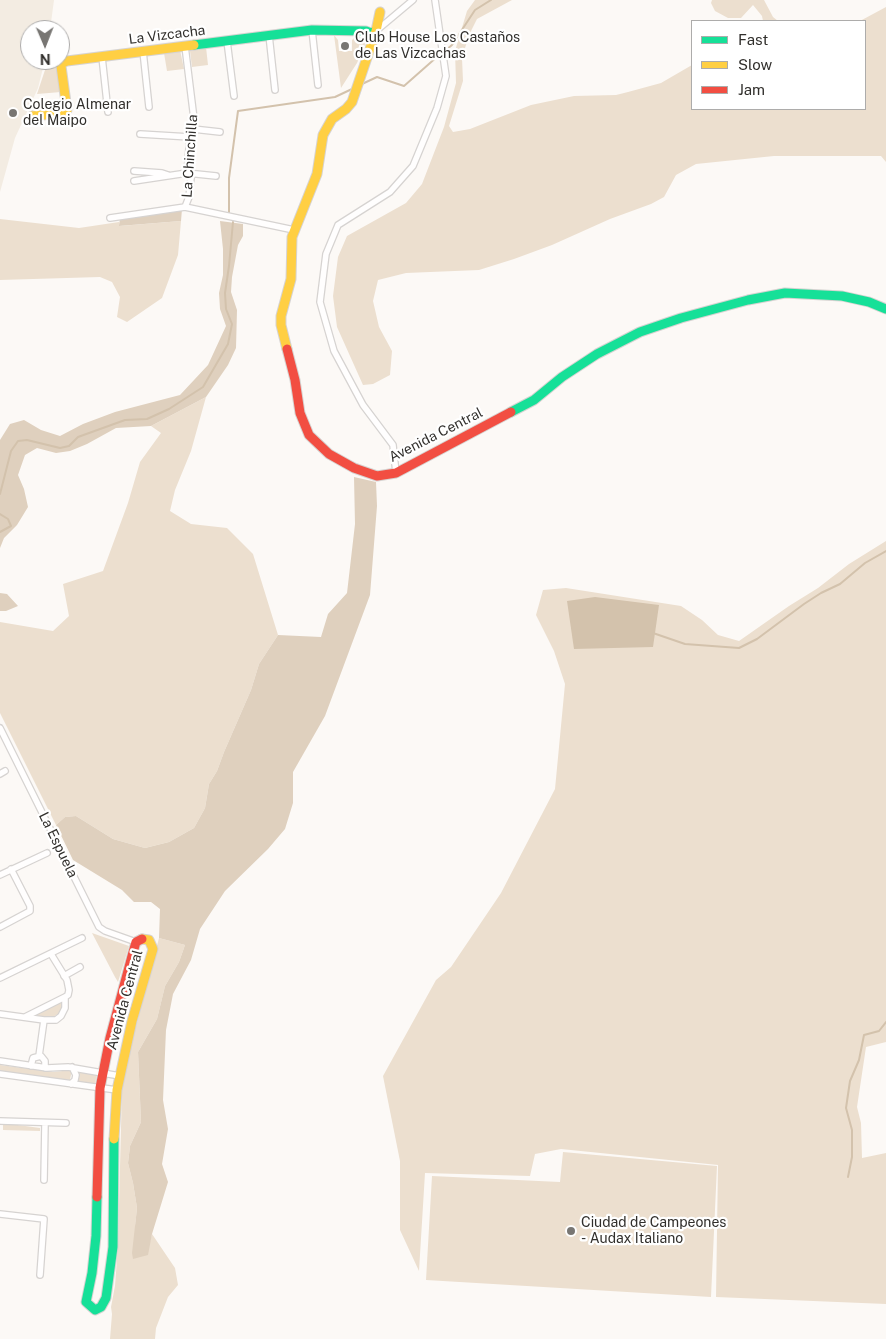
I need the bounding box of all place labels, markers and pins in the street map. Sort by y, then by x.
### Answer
place label: Club House Los Castaños de Las Vizcachas [355,30,520,62]
marker: Club House Los Castaños de Las Vizcachas [339,40,351,52]
place label: Colegio Almenar del Maipo [23,97,131,130]
marker: Colegio Almenar del Maipo [7,107,19,119]
place label: Ciudad de Campeones - Audax Italiano [581,1215,726,1248]
marker: Ciudad de Campeones - Audax Italiano [565,1225,577,1237]

